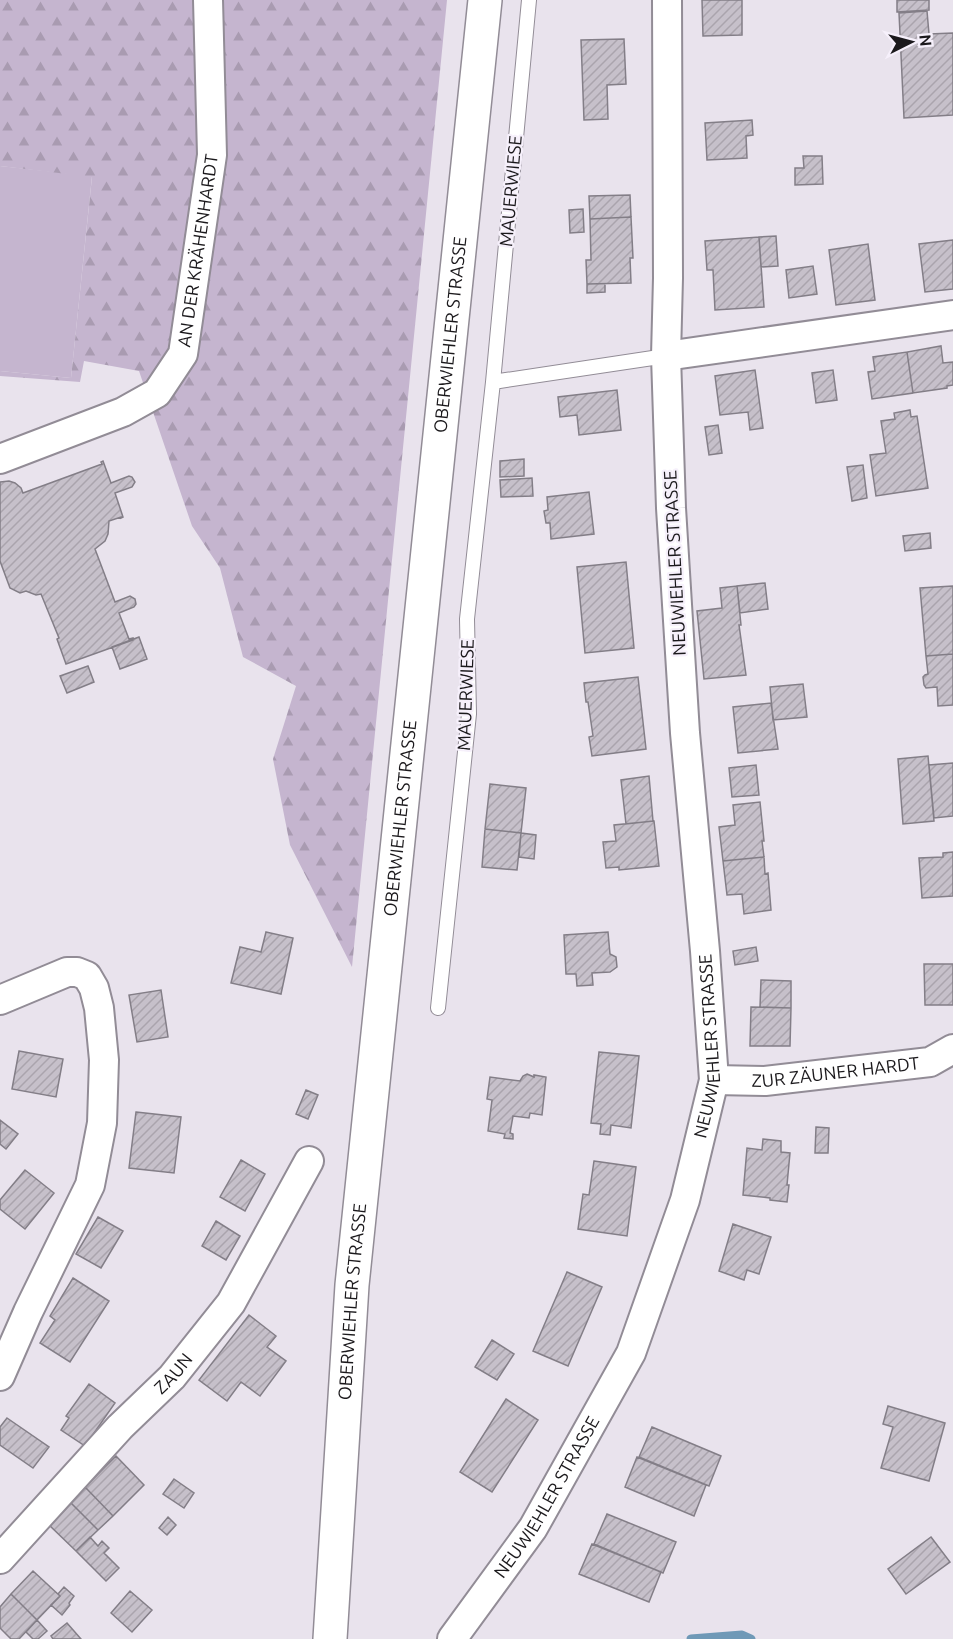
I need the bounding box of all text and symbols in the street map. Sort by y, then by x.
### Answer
north arrow [881,12,941,72]
text: N [916,34,935,47]
street label: MAUERWIESE [495,134,525,247]
street label: AN DER KRÄHENHARDT [173,153,221,348]
street label: OBERWIEHLER STRASSE [429,235,469,434]
street label: NEUWIEHLER STRASSE [659,470,689,656]
street label: MAUERWIESE [453,639,477,751]
street label: OBERWIEHLER STRASSE [379,719,419,917]
street label: NEUWIEHLER STRASSE [689,953,723,1140]
street label: ZUR ZÄUNER HARDT [752,1052,920,1090]
street label: OBERWIEHLER STRASSE [334,1202,369,1401]
street label: ZAUN [150,1349,196,1397]
street label: NEUWIEHLER STRASSE [489,1412,603,1581]

